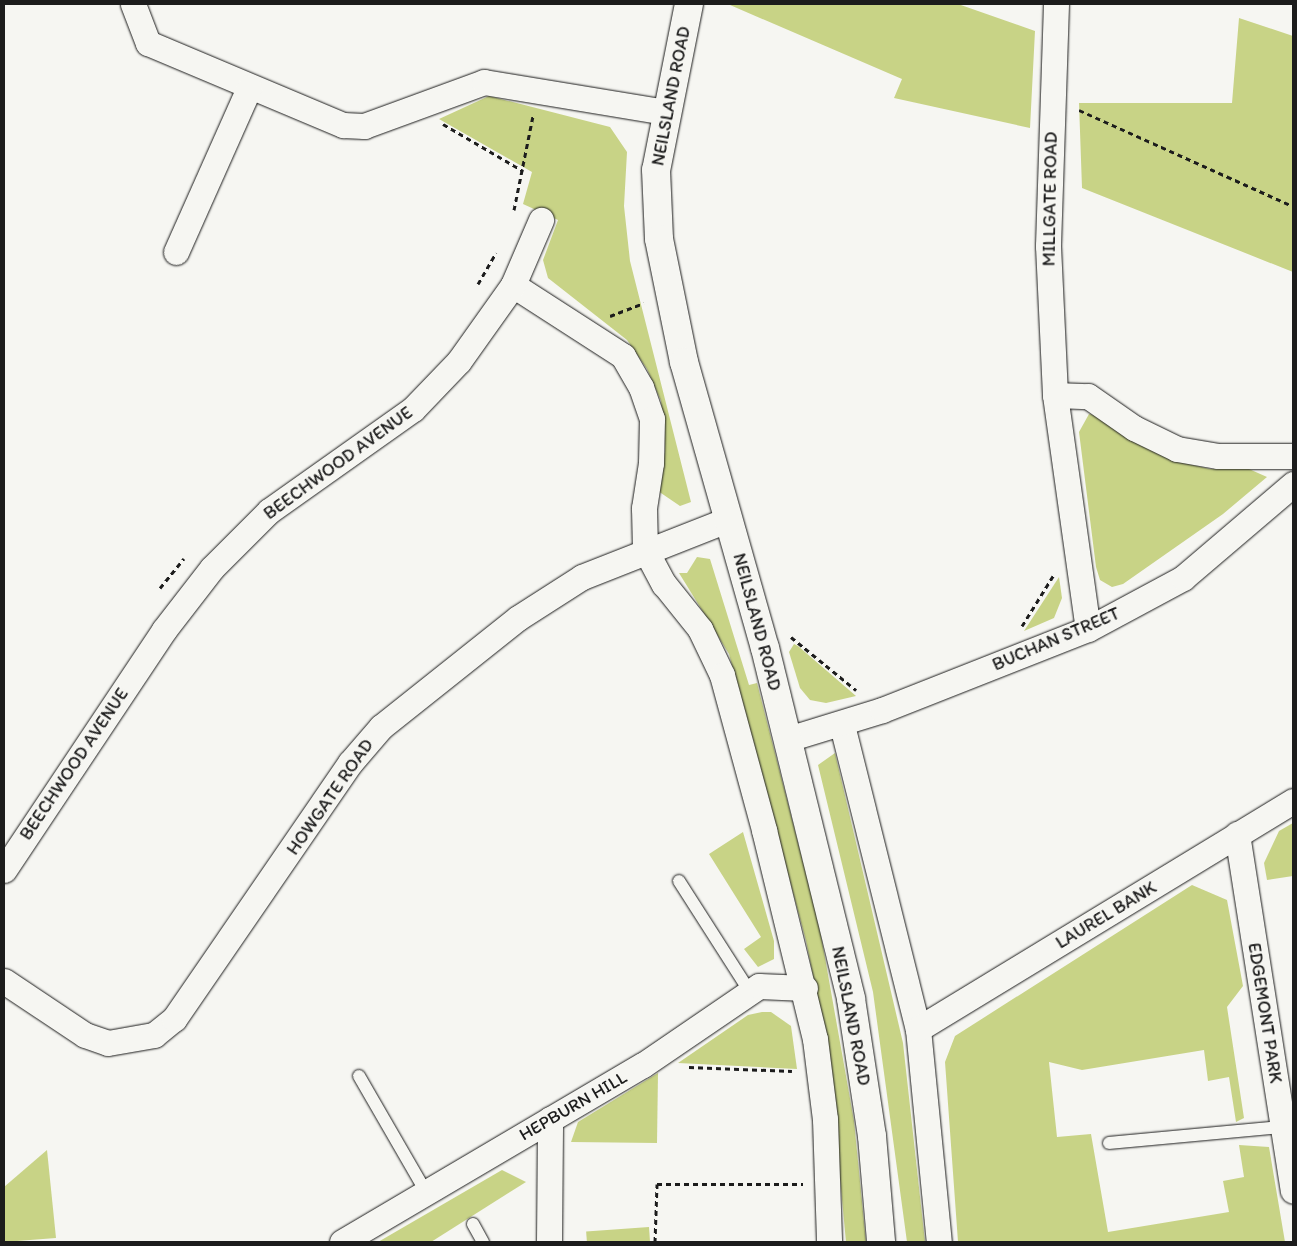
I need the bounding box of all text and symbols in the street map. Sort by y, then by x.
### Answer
street label: NEILSLAND ROAD [647,24,695,168]
street label: MILLGATE ROAD [1038,132,1062,266]
street label: BEECHWOOD AVENUE [260,402,416,524]
street label: NEILSLAND ROAD [728,551,786,693]
street label: BUCHAN STREET [989,602,1123,676]
street label: BEECHWOOD AVENUE [15,684,133,844]
street label: HOWGATE ROAD [282,735,378,859]
street label: LAUREL BANK [1052,876,1160,954]
street label: EDGEMONT PARK [1243,941,1287,1085]
street label: NEILSLAND ROAD [827,944,875,1088]
street label: HEPBURN HILL [515,1066,631,1146]

